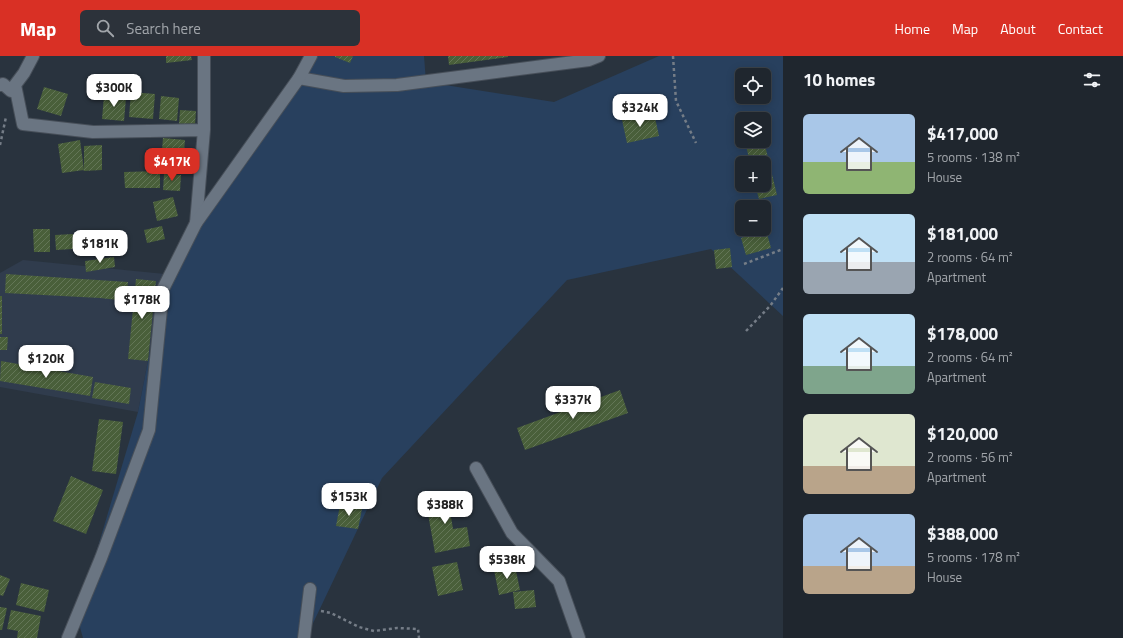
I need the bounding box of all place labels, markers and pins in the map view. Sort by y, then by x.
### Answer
pin: $300K [86,74,142,108]
pin: $324K [612,94,668,128]
pin: $417K [144,148,200,182]
pin: $181K [72,230,128,264]
pin: $178K [114,286,170,320]
pin: $120K [18,345,74,379]
pin: $337K [545,386,601,420]
pin: $153K [321,483,377,517]
pin: $388K [417,491,473,525]
pin: $538K [479,546,535,580]

